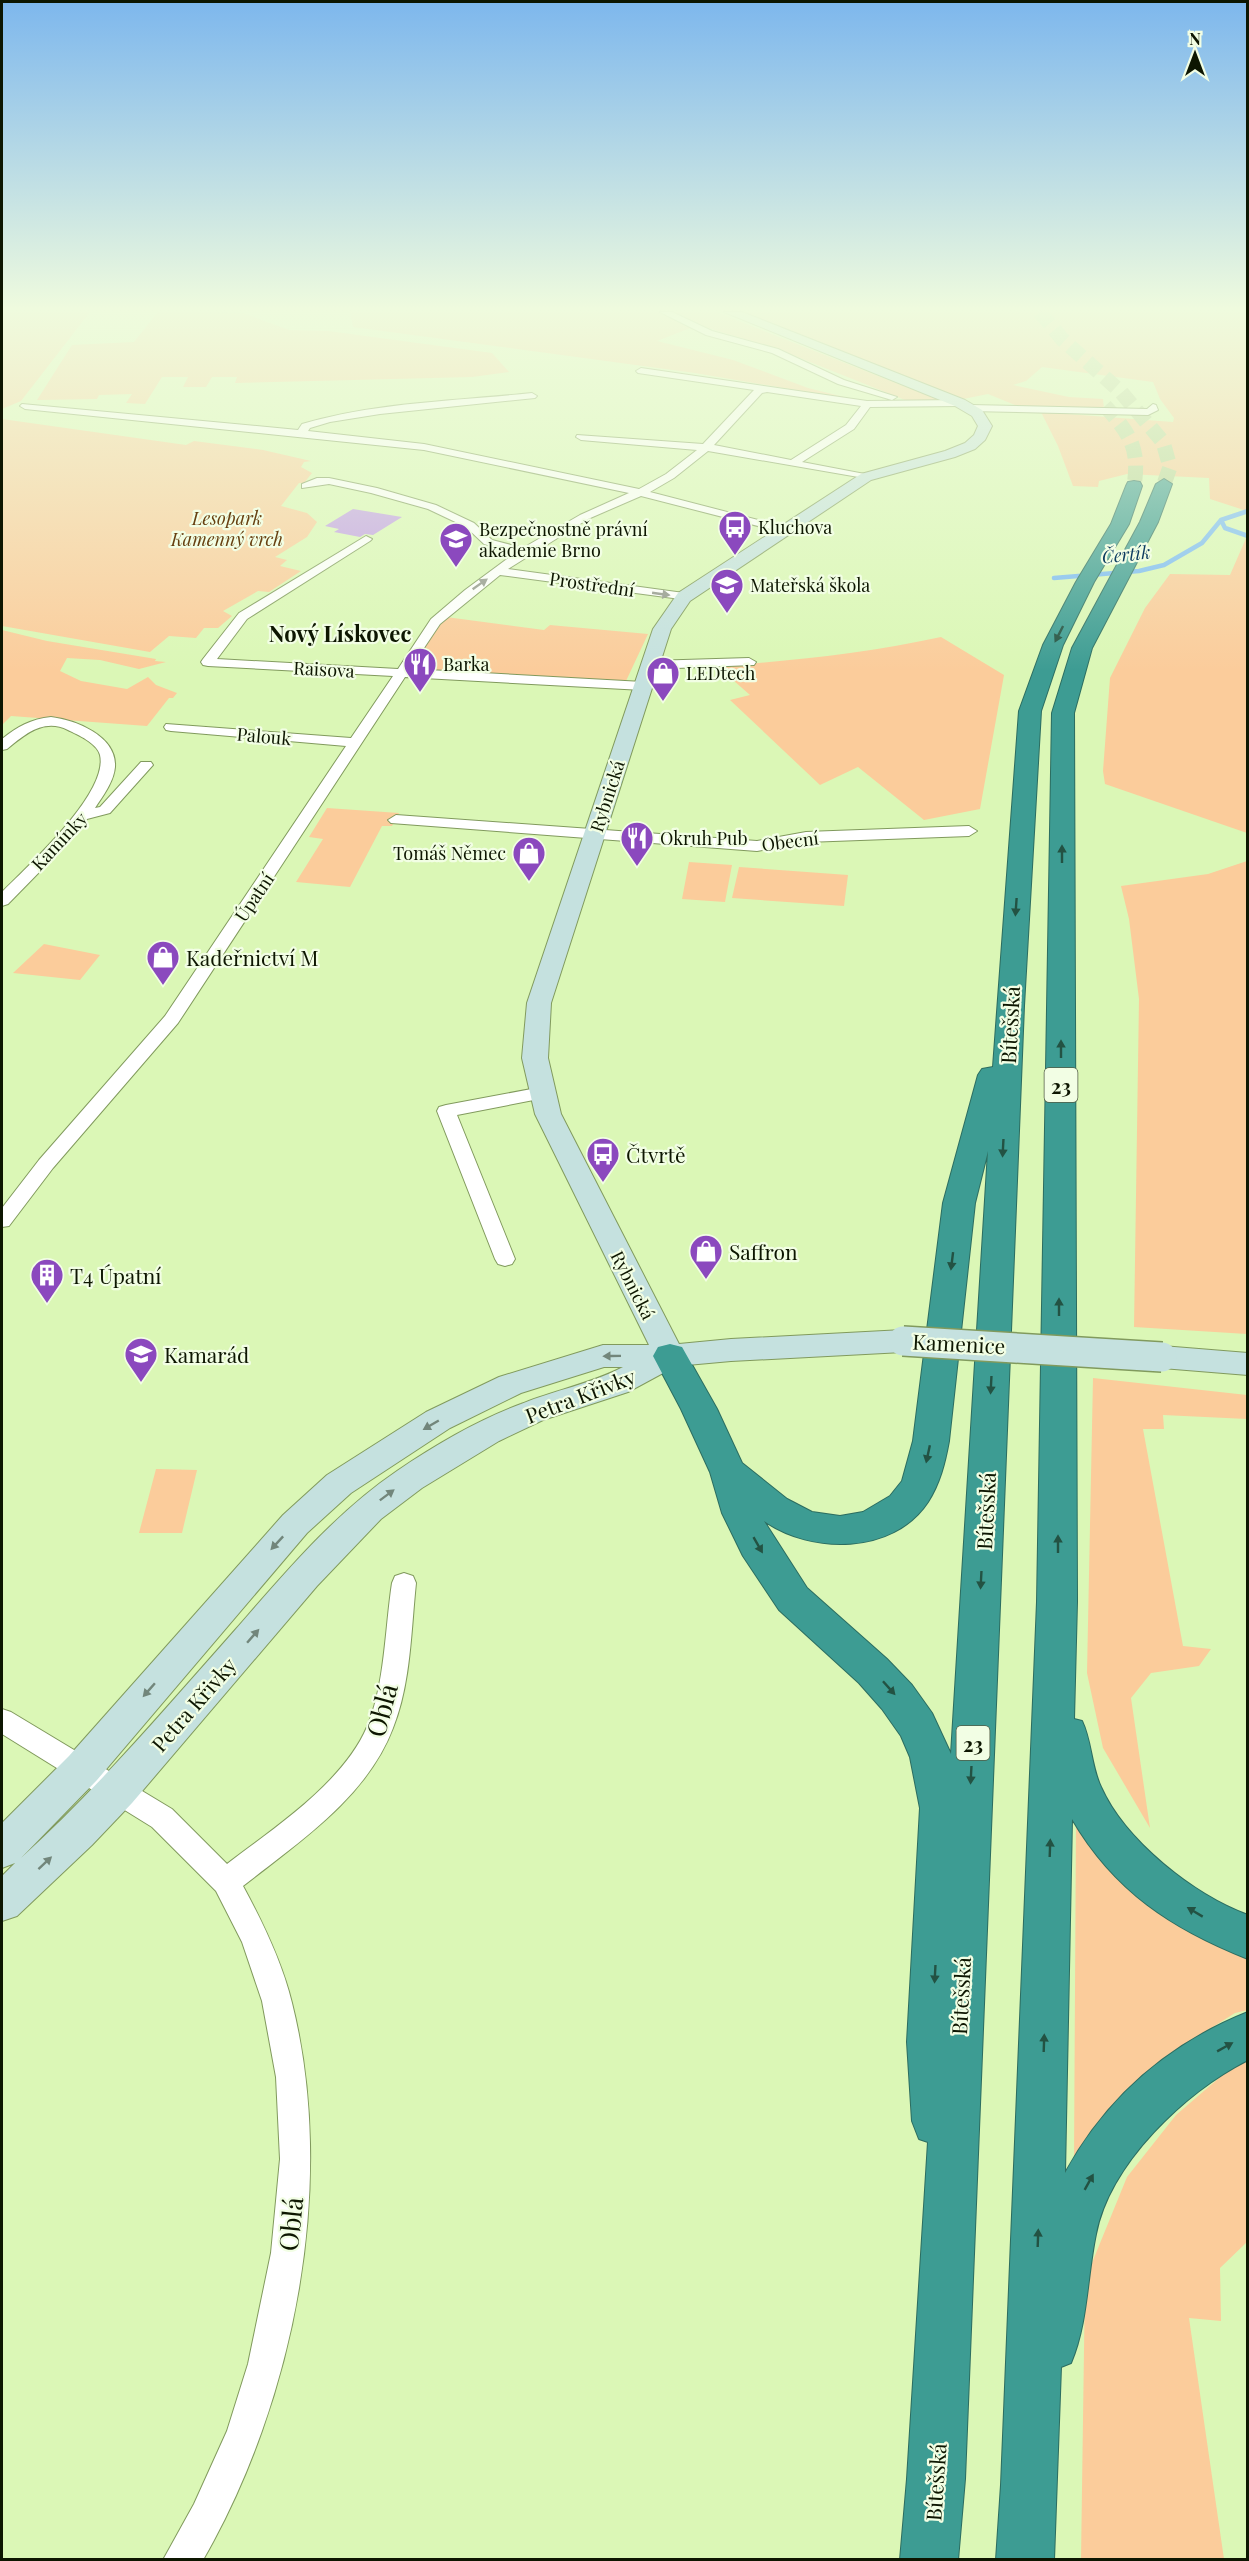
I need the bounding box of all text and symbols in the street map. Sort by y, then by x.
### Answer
north arrow [1165,24,1225,84]
text: N [1189,28,1201,49]
park label: Lesopark Kamenný vrch [170,506,283,551]
bus stop icon: Kluchova [717,509,753,556]
place label: Kluchova [758,515,832,539]
place label: Bezpečnostně právní akademie Brno [479,517,648,562]
school or university icon: Bezpečnostně právní akademie Brno [438,521,474,568]
water label: Čertík [1100,540,1152,568]
street label: Prostřední [548,566,636,602]
school or university icon: Mateřská škola [709,567,745,614]
place label: Mateřská škola [750,573,870,597]
one-way arrow [471,578,487,590]
one-way arrow [652,589,671,598]
district label: Nový Lískovec [269,618,411,648]
one-way arrow [1054,625,1063,642]
restaurant icon: Barka [402,646,438,693]
place label: Barka [443,652,490,676]
street label: Raisova [293,655,355,683]
shop icon: LEDtech [645,655,681,702]
place label: LEDtech [686,661,756,685]
street label: Palouk [236,722,292,750]
street label: Rybnická [584,757,630,835]
street label: Kamínky [26,807,92,875]
restaurant icon: Okruh Pub [619,820,655,867]
place label: Okruh Pub [660,826,748,850]
street label: Obecní [760,826,820,856]
shop icon: Tomáš Němec [511,835,547,882]
place label: Tomáš Němec [393,841,506,865]
one-way arrow [1058,844,1067,863]
street label: Úpatní [229,868,279,926]
one-way arrow [1012,898,1021,917]
shop icon: Kadeřnictví M [145,939,181,986]
place label: Kadeřnictví M [186,943,319,971]
street label: Bítešská [993,985,1025,1065]
one-way arrow [1056,1039,1066,1058]
road number: 23 [1044,1068,1078,1102]
bus stop icon: Čtvrtě [585,1136,621,1183]
one-way arrow [998,1139,1007,1158]
place label: Čtvrtě [626,1140,686,1168]
shop icon: Saffron [688,1233,724,1280]
place label: Saffron [729,1237,798,1265]
street label: Rybnická [605,1247,661,1323]
one-way arrow [947,1251,957,1270]
building icon: T4 Úpatní [29,1257,65,1304]
place label: T4 Úpatní [70,1261,161,1289]
one-way arrow [1054,1297,1064,1316]
street label: Kamenice [912,1327,1006,1359]
school or university icon: Kamarád [123,1336,159,1383]
place label: Kamarád [164,1340,249,1368]
one-way arrow [602,1352,621,1361]
street label: Petra Křivky [521,1361,640,1429]
one-way arrow [986,1376,995,1395]
one-way arrow [423,1419,439,1430]
one-way arrow [923,1445,932,1464]
street label: Bítešská [969,1471,1001,1551]
one-way arrow [380,1490,395,1502]
one-way arrow [1053,1534,1062,1553]
one-way arrow [271,1535,284,1550]
one-way arrow [752,1537,762,1554]
one-way arrow [977,1570,986,1589]
one-way arrow [246,1629,259,1644]
street label: Petra Křivky [144,1651,242,1757]
street label: Oblá [357,1679,405,1741]
one-way arrow [882,1680,895,1695]
one-way arrow [143,1682,156,1697]
road number: 23 [956,1726,990,1760]
one-way arrow [967,1765,976,1784]
one-way arrow [1045,1839,1054,1858]
one-way arrow [37,1857,52,1870]
one-way arrow [1186,1907,1203,1917]
street label: Bítešská [944,1956,976,2036]
one-way arrow [930,1965,939,1984]
one-way arrow [1039,2034,1048,2053]
one-way arrow [1217,2042,1234,2052]
one-way arrow [1083,2173,1093,2190]
street label: Oblá [270,2195,310,2253]
one-way arrow [1033,2229,1042,2248]
street label: Bítešská [918,2442,952,2522]

